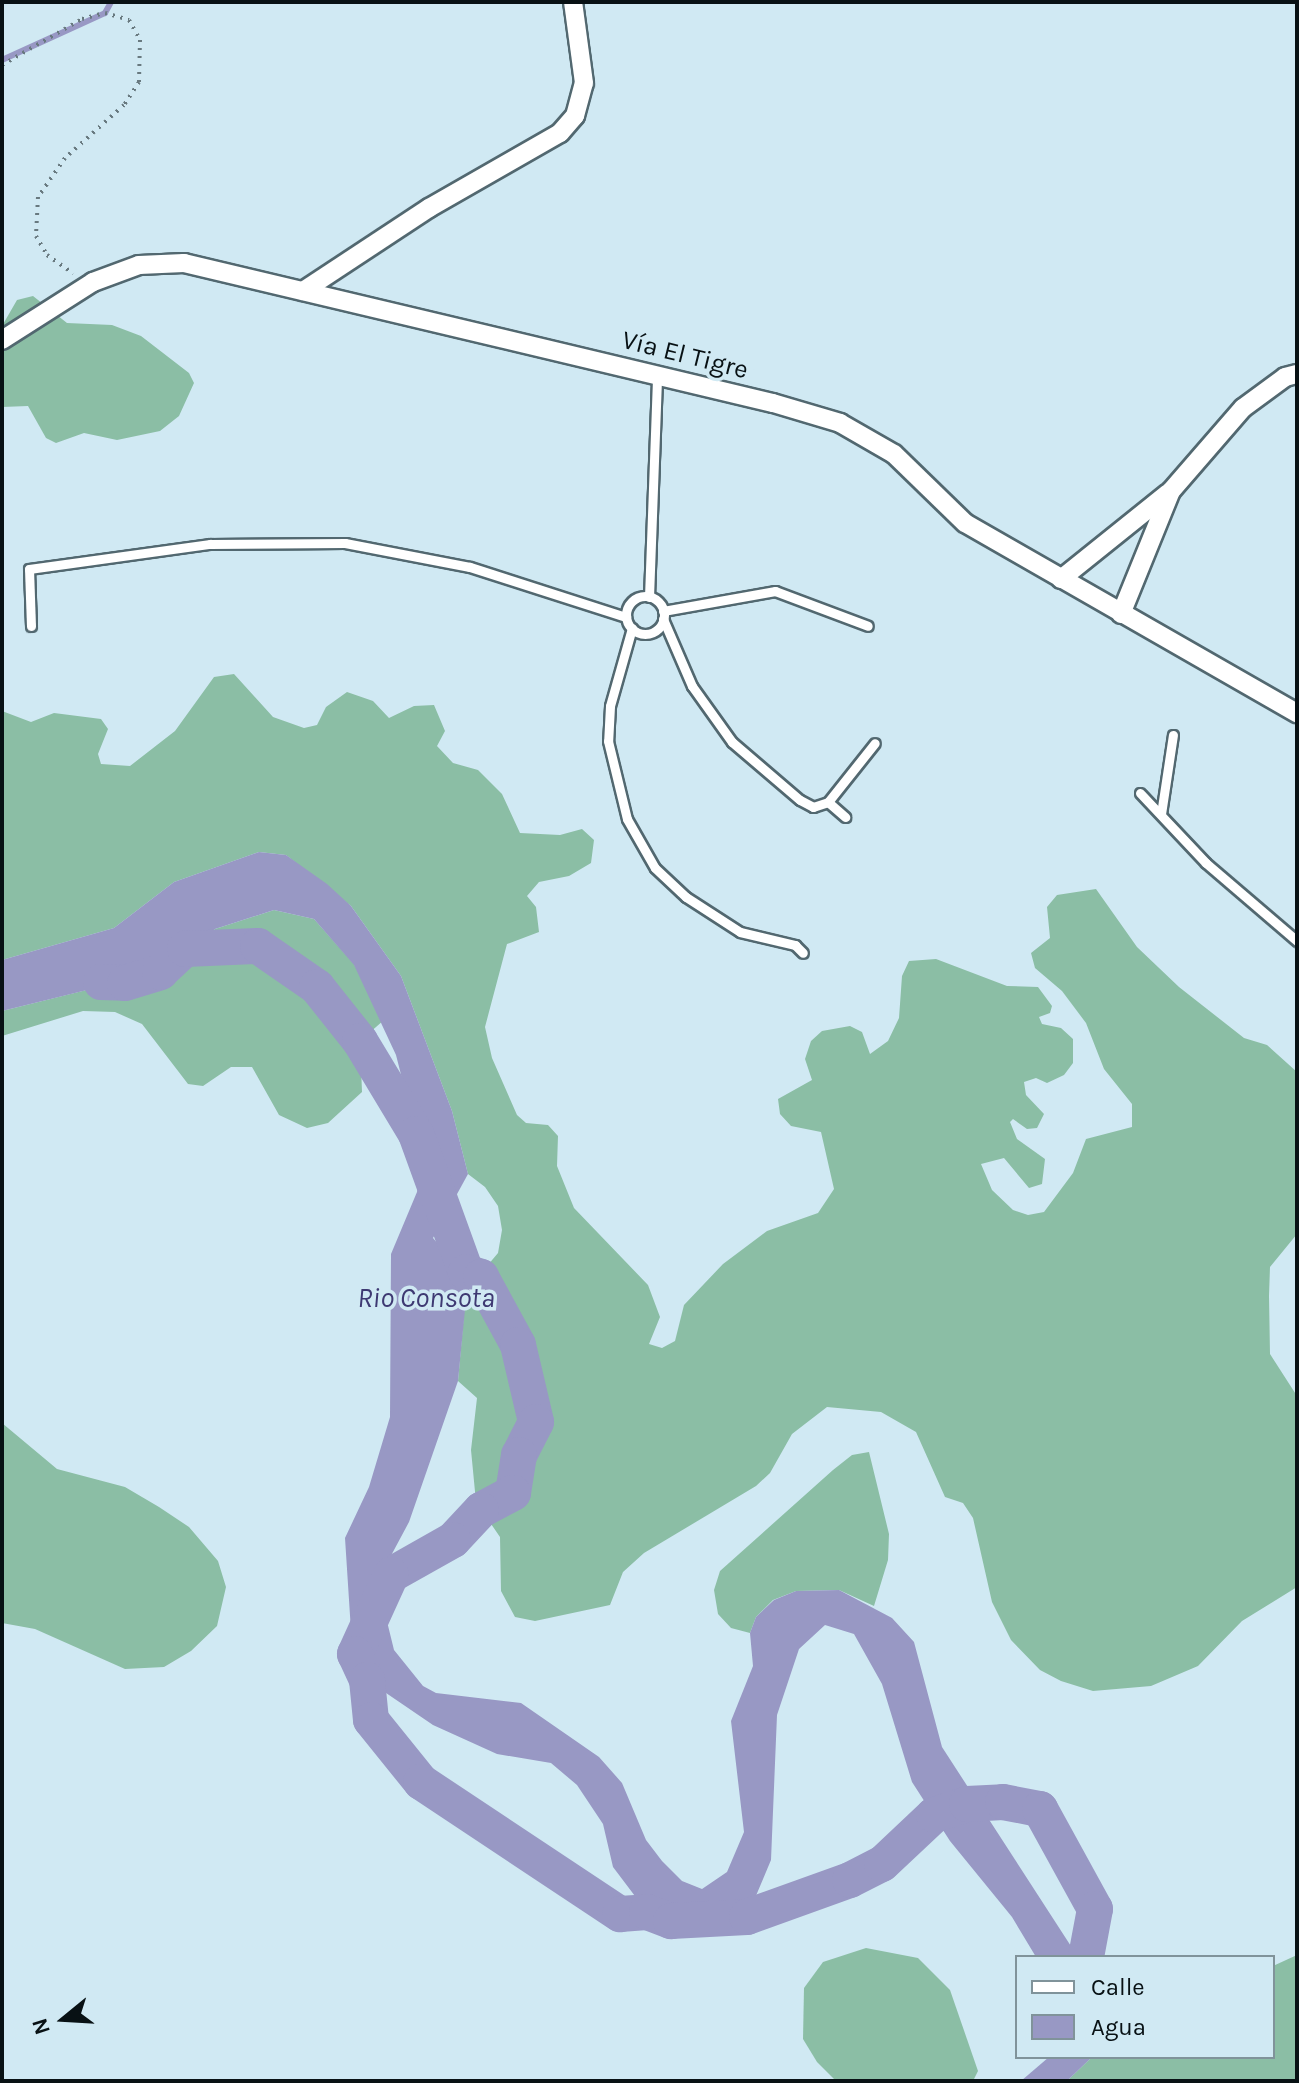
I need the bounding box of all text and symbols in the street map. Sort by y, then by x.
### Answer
street label: Vía El Tigre [619,324,751,386]
water label: Rio Consota [357,1281,495,1315]
legend [1015,1955,1275,2059]
text: Calle [1091,1973,1145,2001]
north arrow [24,1979,104,2059]
text: Agua [1091,2013,1146,2041]
text: N [26,2015,56,2038]

